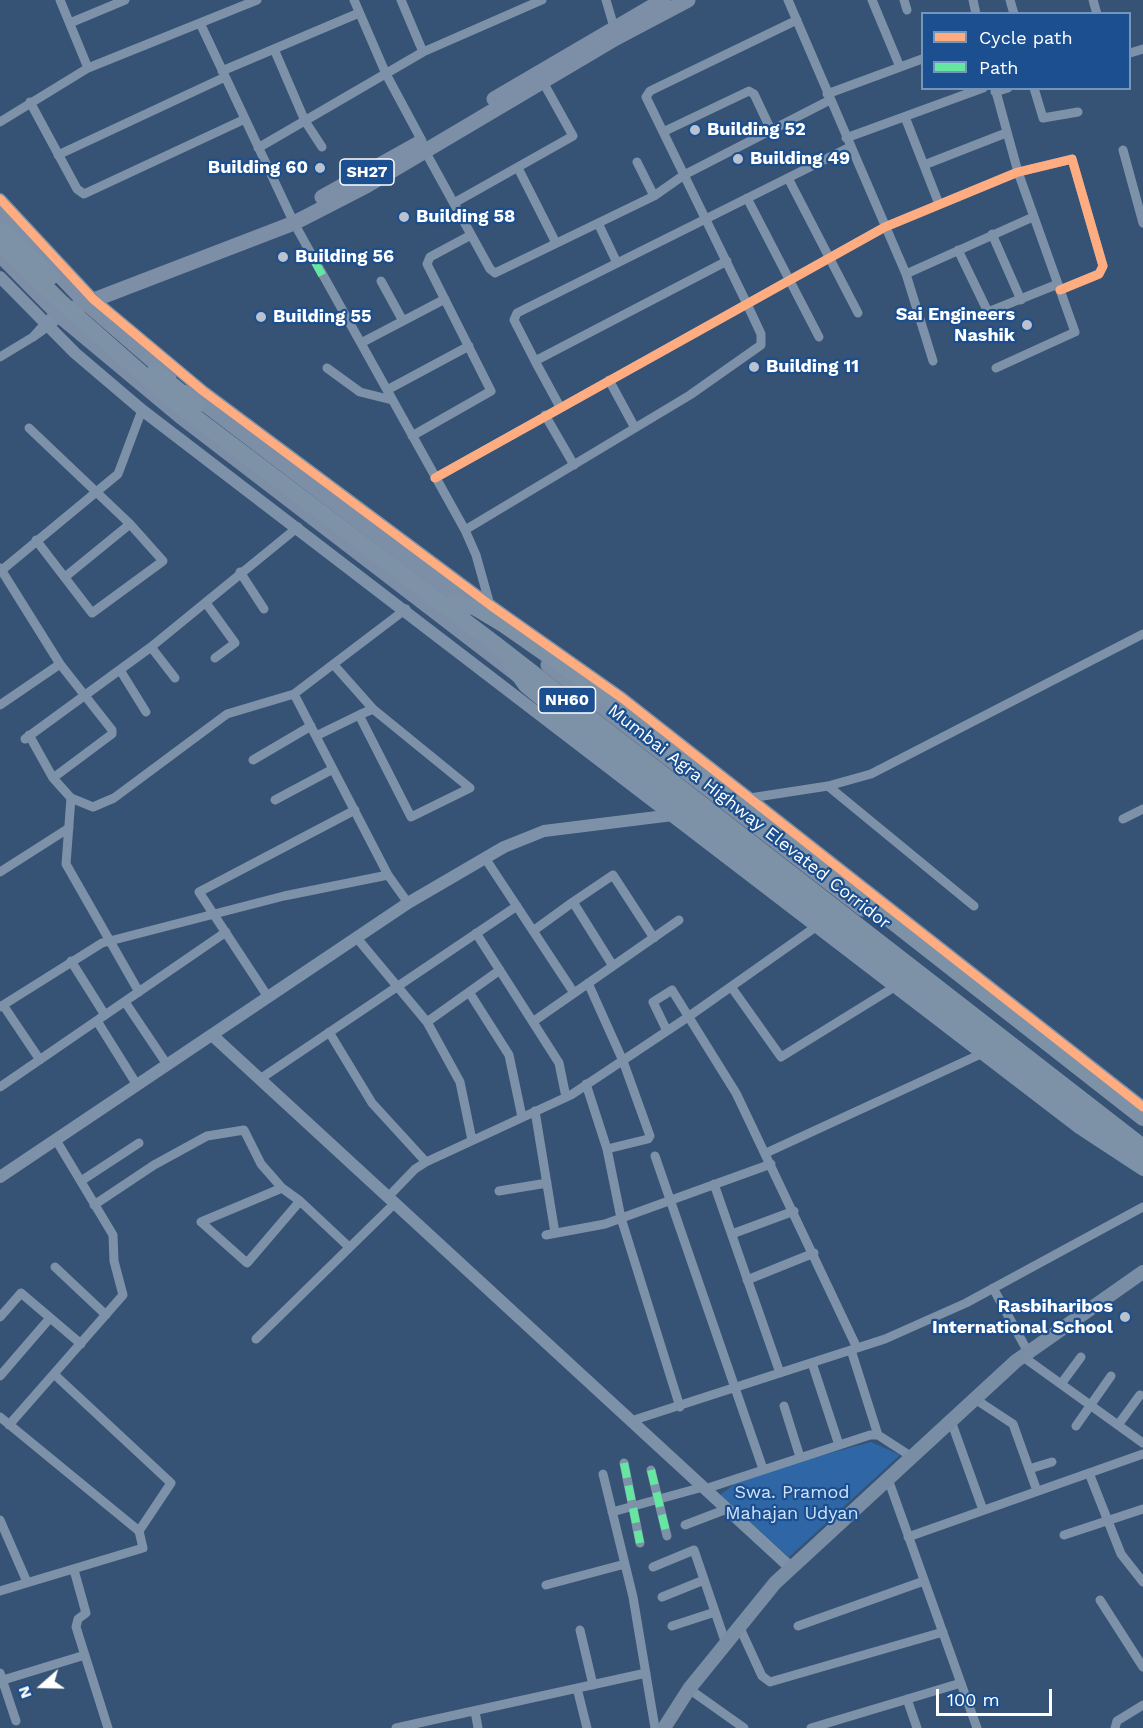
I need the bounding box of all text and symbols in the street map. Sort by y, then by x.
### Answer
legend [921,12,1131,90]
text: Cycle path [979,27,1073,48]
text: Path [979,57,1019,78]
place label: Building 52 [707,119,806,141]
marker: Building 52 [688,123,702,137]
place label: Building 49 [750,148,850,170]
marker: Building 49 [731,152,745,166]
place label: Building 60 [208,157,308,179]
road number: SH27 [340,159,394,185]
marker: Building 60 [313,161,327,175]
place label: Building 58 [416,206,515,228]
marker: Building 58 [397,210,411,224]
place label: Building 56 [295,246,394,268]
marker: Building 56 [276,250,290,264]
place label: Sai Engineers Nashik [896,304,1015,346]
place label: Building 55 [273,306,371,328]
marker: Building 55 [254,310,268,324]
marker: Sai Engineers Nashik [1020,318,1034,332]
place label: Building 11 [766,356,859,378]
marker: Building 11 [747,360,761,374]
road number: NH60 [538,687,596,713]
street label: Mumbai Agra Highway Elevated Corridor [603,700,895,934]
place label: Rasbiharibos International School [932,1296,1113,1338]
marker: Rasbiharibos International School [1118,1310,1132,1324]
park label: Swa. Pramod Mahajan Udyan [725,1482,859,1524]
north arrow [12,1656,72,1716]
scale bar [939,1677,1054,1715]
text: N [14,1684,36,1701]
text: 100 m [947,1689,1000,1710]

